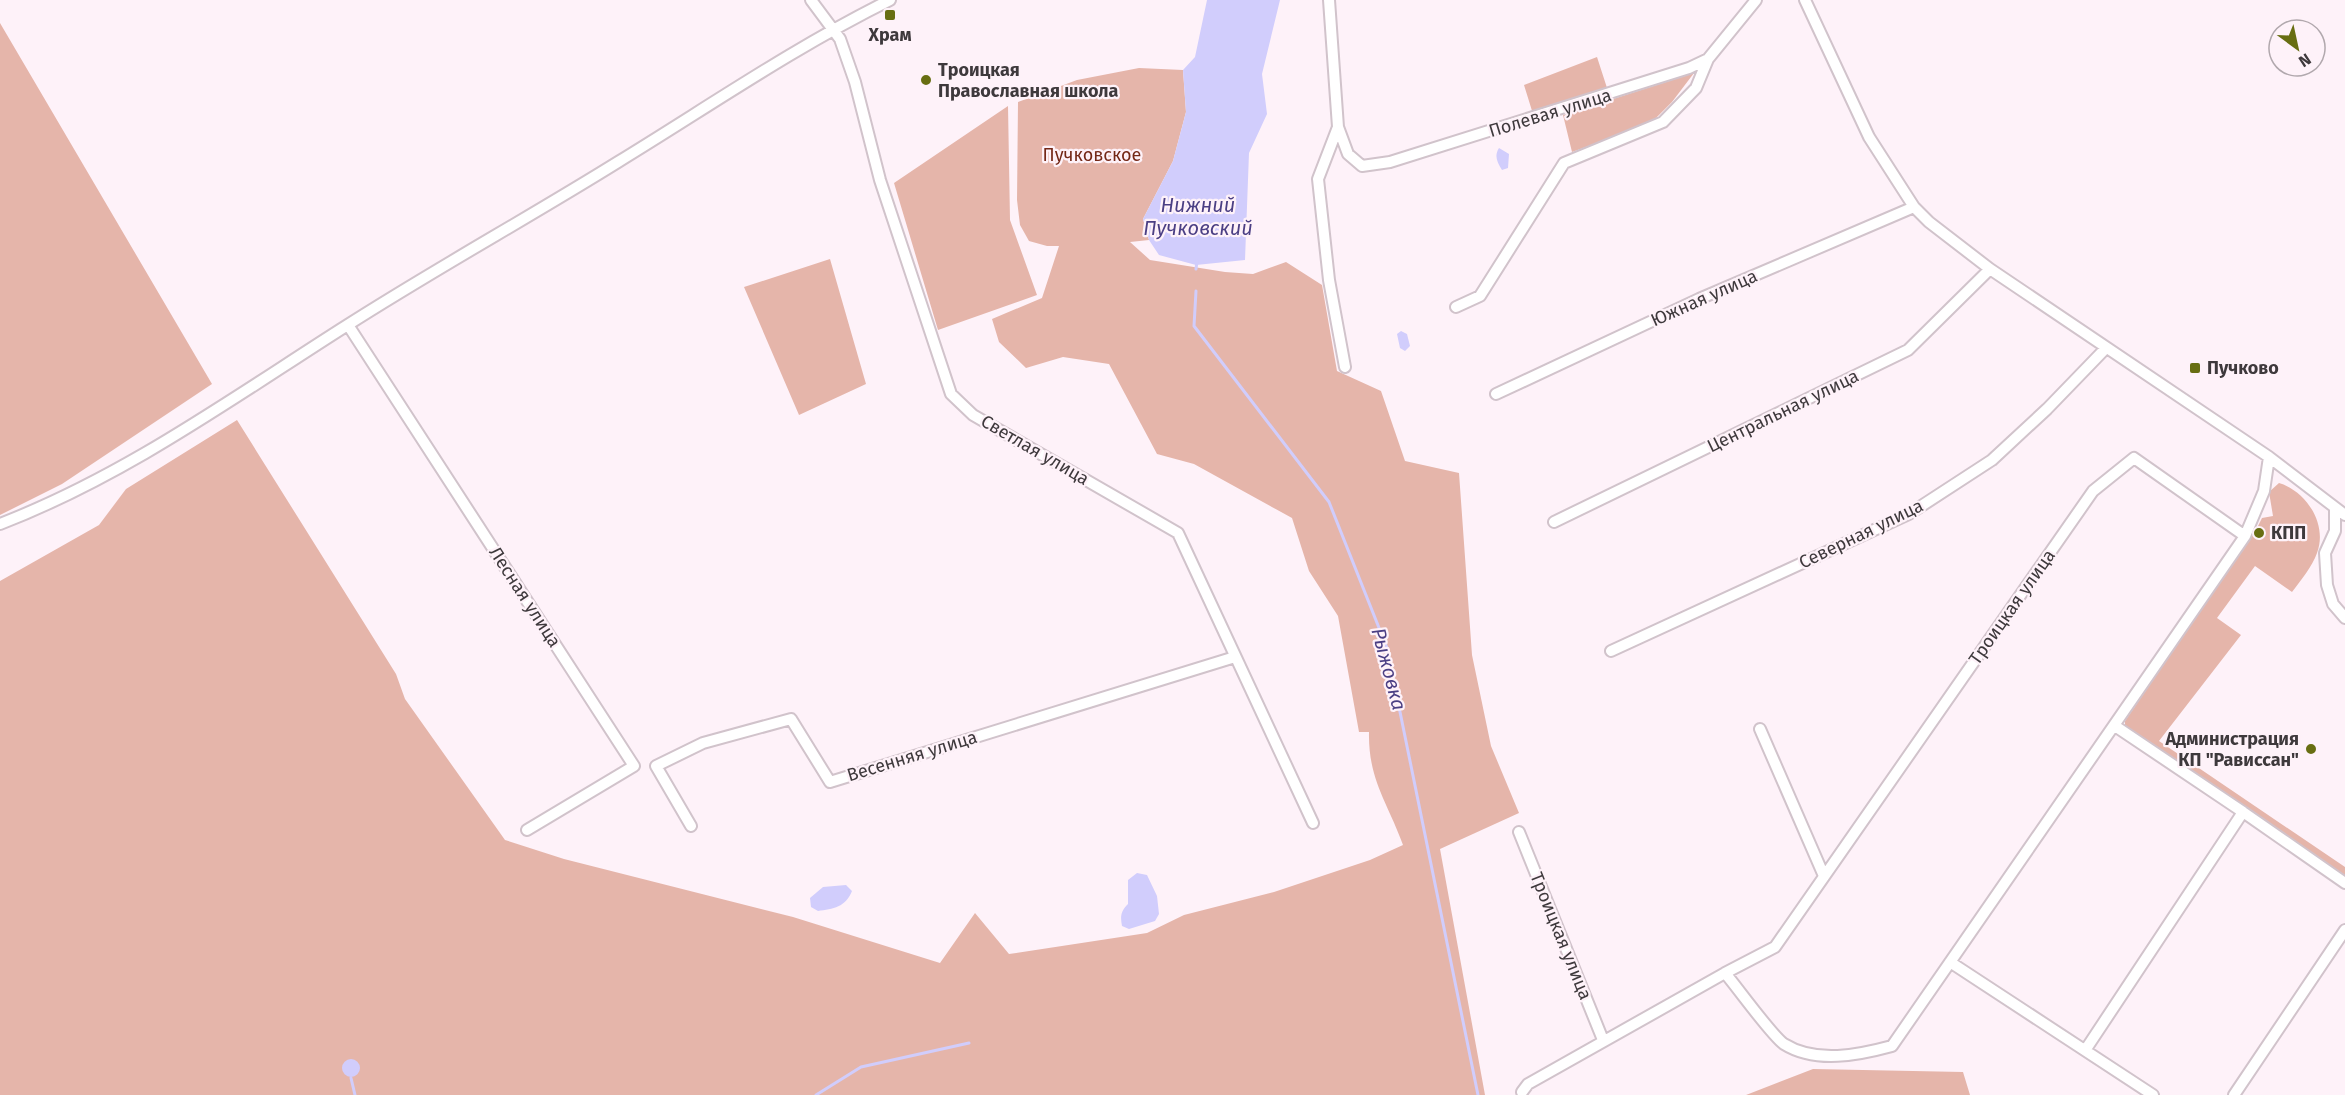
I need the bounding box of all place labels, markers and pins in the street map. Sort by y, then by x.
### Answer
marker: Храм [883,8,897,22]
place label: Храм [868,24,911,46]
place label: Троицкая Православная школа [938,59,1119,102]
marker: Троицкая Православная школа [919,73,933,87]
place label: Пучково [2207,357,2279,379]
marker: Пучково [2188,361,2202,375]
place label: КПП [2271,522,2306,544]
marker: КПП [2252,526,2266,540]
place label: Администрация КП "Рависсан" [2164,728,2299,771]
marker: Администрация КП "Рависсан" [2304,742,2318,756]

